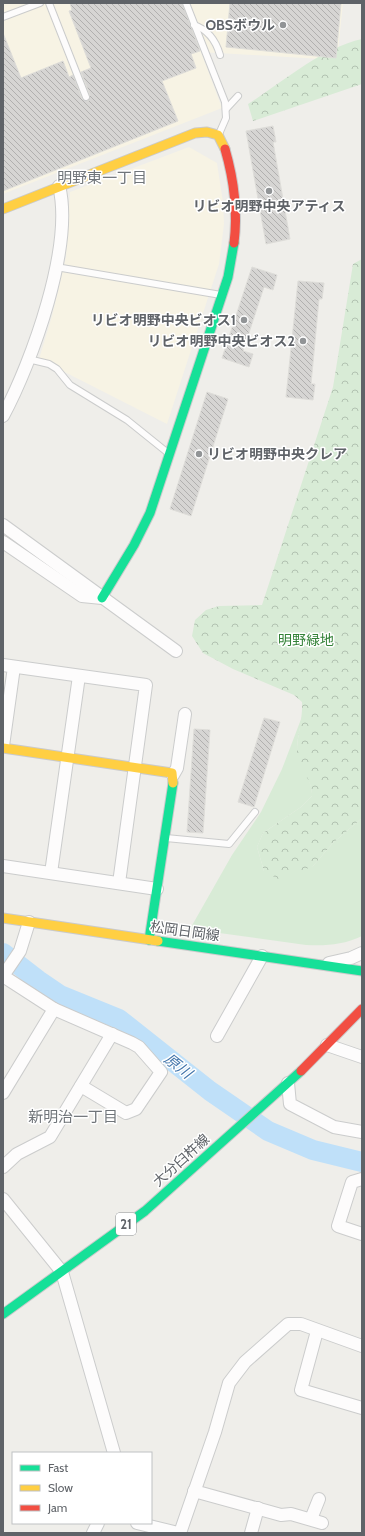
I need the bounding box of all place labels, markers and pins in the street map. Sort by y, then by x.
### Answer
place label: OBSボウル [205,16,275,34]
marker: OBSボウル [278,20,288,30]
marker: リビオ明野中央アティス [264,186,274,196]
place label: リビオ明野中央アティス [192,197,346,215]
place label: リビオ明野中央ビオス1 [91,311,236,329]
marker: リビオ明野中央ビオス1 [239,315,249,325]
place label: リビオ明野中央ビオス2 [148,332,295,350]
marker: リビオ明野中央ビオス2 [298,336,308,346]
place label: リビオ明野中央クレア [207,445,347,463]
marker: リビオ明野中央クレア [194,449,204,459]

